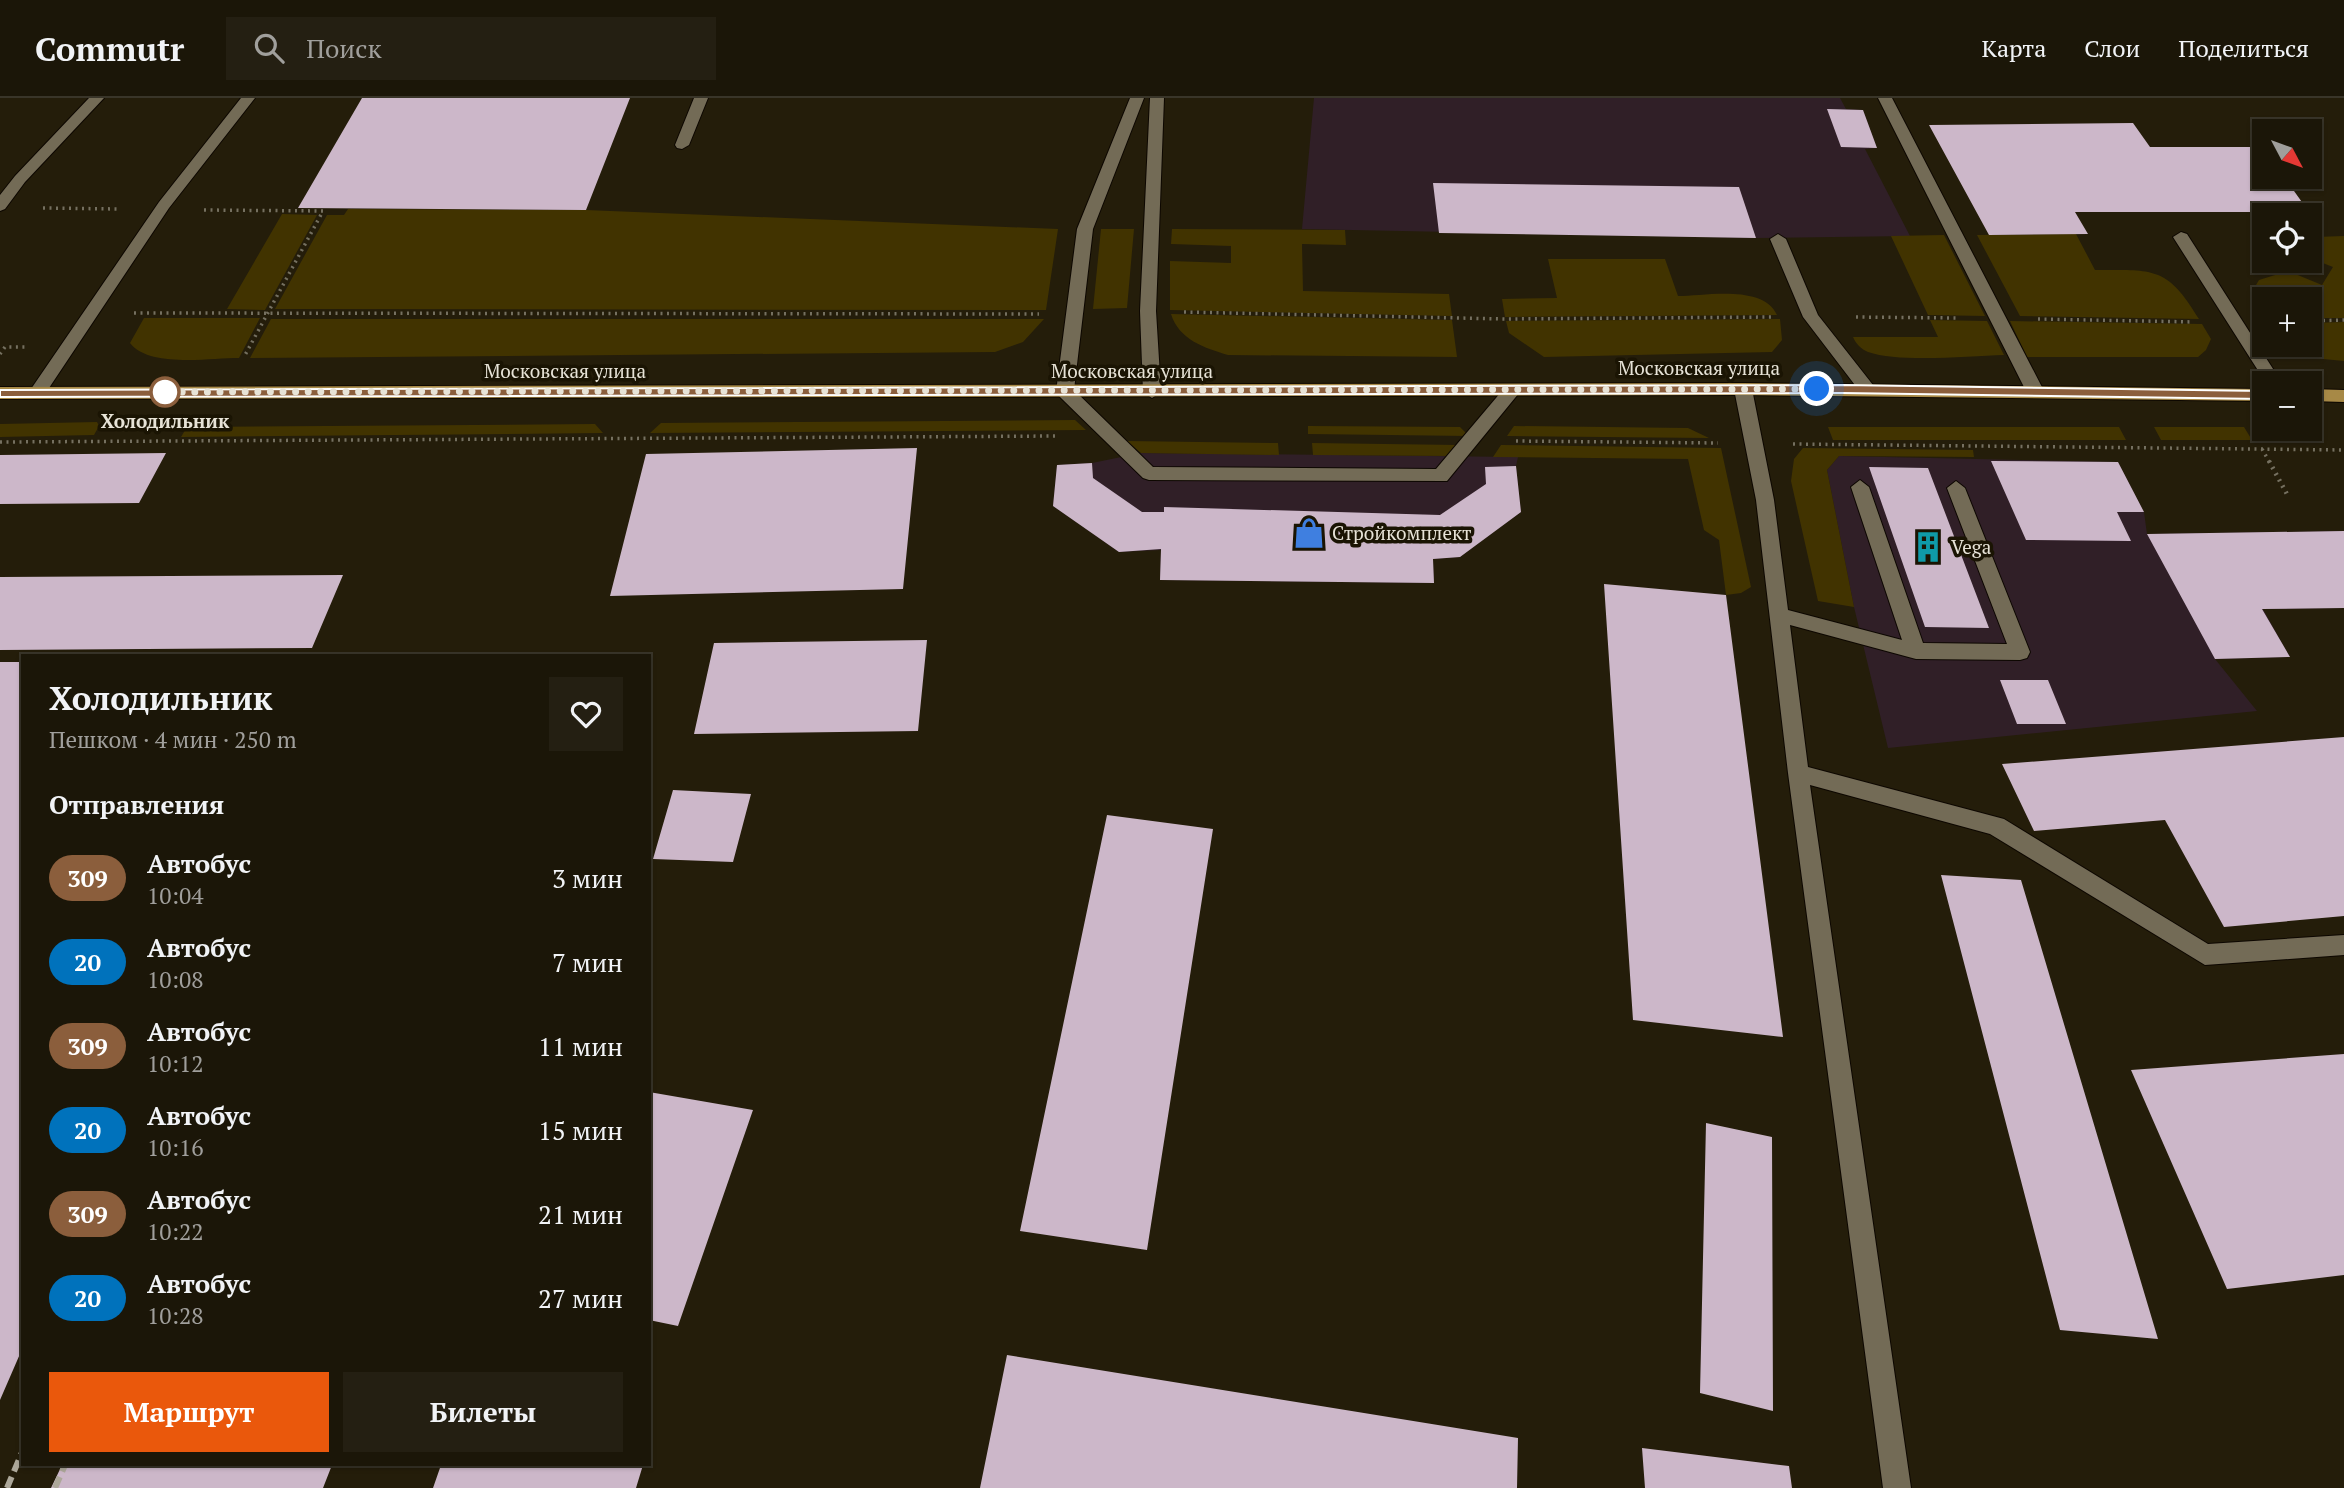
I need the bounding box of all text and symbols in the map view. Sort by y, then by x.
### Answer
search box [226,17,716,80]
text: Commutr [35,27,184,70]
icon: search [250,29,288,67]
text: Поиск [306,31,381,65]
text: Карта [1981,32,2046,64]
text: Слои [2084,32,2140,64]
text: Поделиться [2178,32,2309,64]
north arrow [2252,119,2322,189]
map controls [2252,119,2322,441]
button: locate [2252,203,2322,273]
button: + [2252,287,2322,357]
street label: Московская улица [1618,355,1780,380]
street label: Московская улица [484,358,646,383]
street label: Московская улица [1051,358,1213,383]
your location [1799,371,1834,406]
button: − [2252,371,2322,441]
marker: Холодильник [150,377,180,407]
place label: Холодильник [101,408,230,433]
shop icon: Стройкомплект [1292,516,1326,550]
place label: Стройкомплект [1332,520,1471,545]
building icon: Vega [1911,530,1945,564]
place label: Vega [1951,534,1992,559]
text: Холодильник [49,676,272,719]
button: heart [549,677,623,751]
text: Пешком · 4 мин · 250 m [49,724,296,755]
text: Отправления [49,787,224,821]
text: Автобус [147,846,251,880]
text: 3 мин [552,861,623,895]
text: 309 [67,862,108,894]
text: 10:04 [147,880,204,911]
text: Автобус [147,930,251,964]
text: 7 мин [552,945,623,979]
text: 20 [74,946,101,978]
text: 10:08 [147,964,204,995]
text: Автобус [147,1014,251,1048]
text: 11 мин [538,1029,623,1063]
text: 309 [67,1030,108,1062]
text: 10:12 [147,1048,204,1079]
text: Автобус [147,1098,251,1132]
text: 15 мин [538,1113,623,1147]
text: 20 [74,1114,101,1146]
text: 10:16 [147,1132,204,1163]
text: Автобус [147,1182,251,1216]
text: 21 мин [538,1197,623,1231]
text: 309 [67,1198,108,1230]
text: 10:22 [147,1216,204,1247]
text: Автобус [147,1266,251,1300]
text: 27 мин [538,1281,623,1315]
text: 20 [74,1282,101,1314]
text: 10:28 [147,1300,204,1331]
button: Маршрут [49,1372,329,1452]
button: Билеты [343,1372,623,1452]

